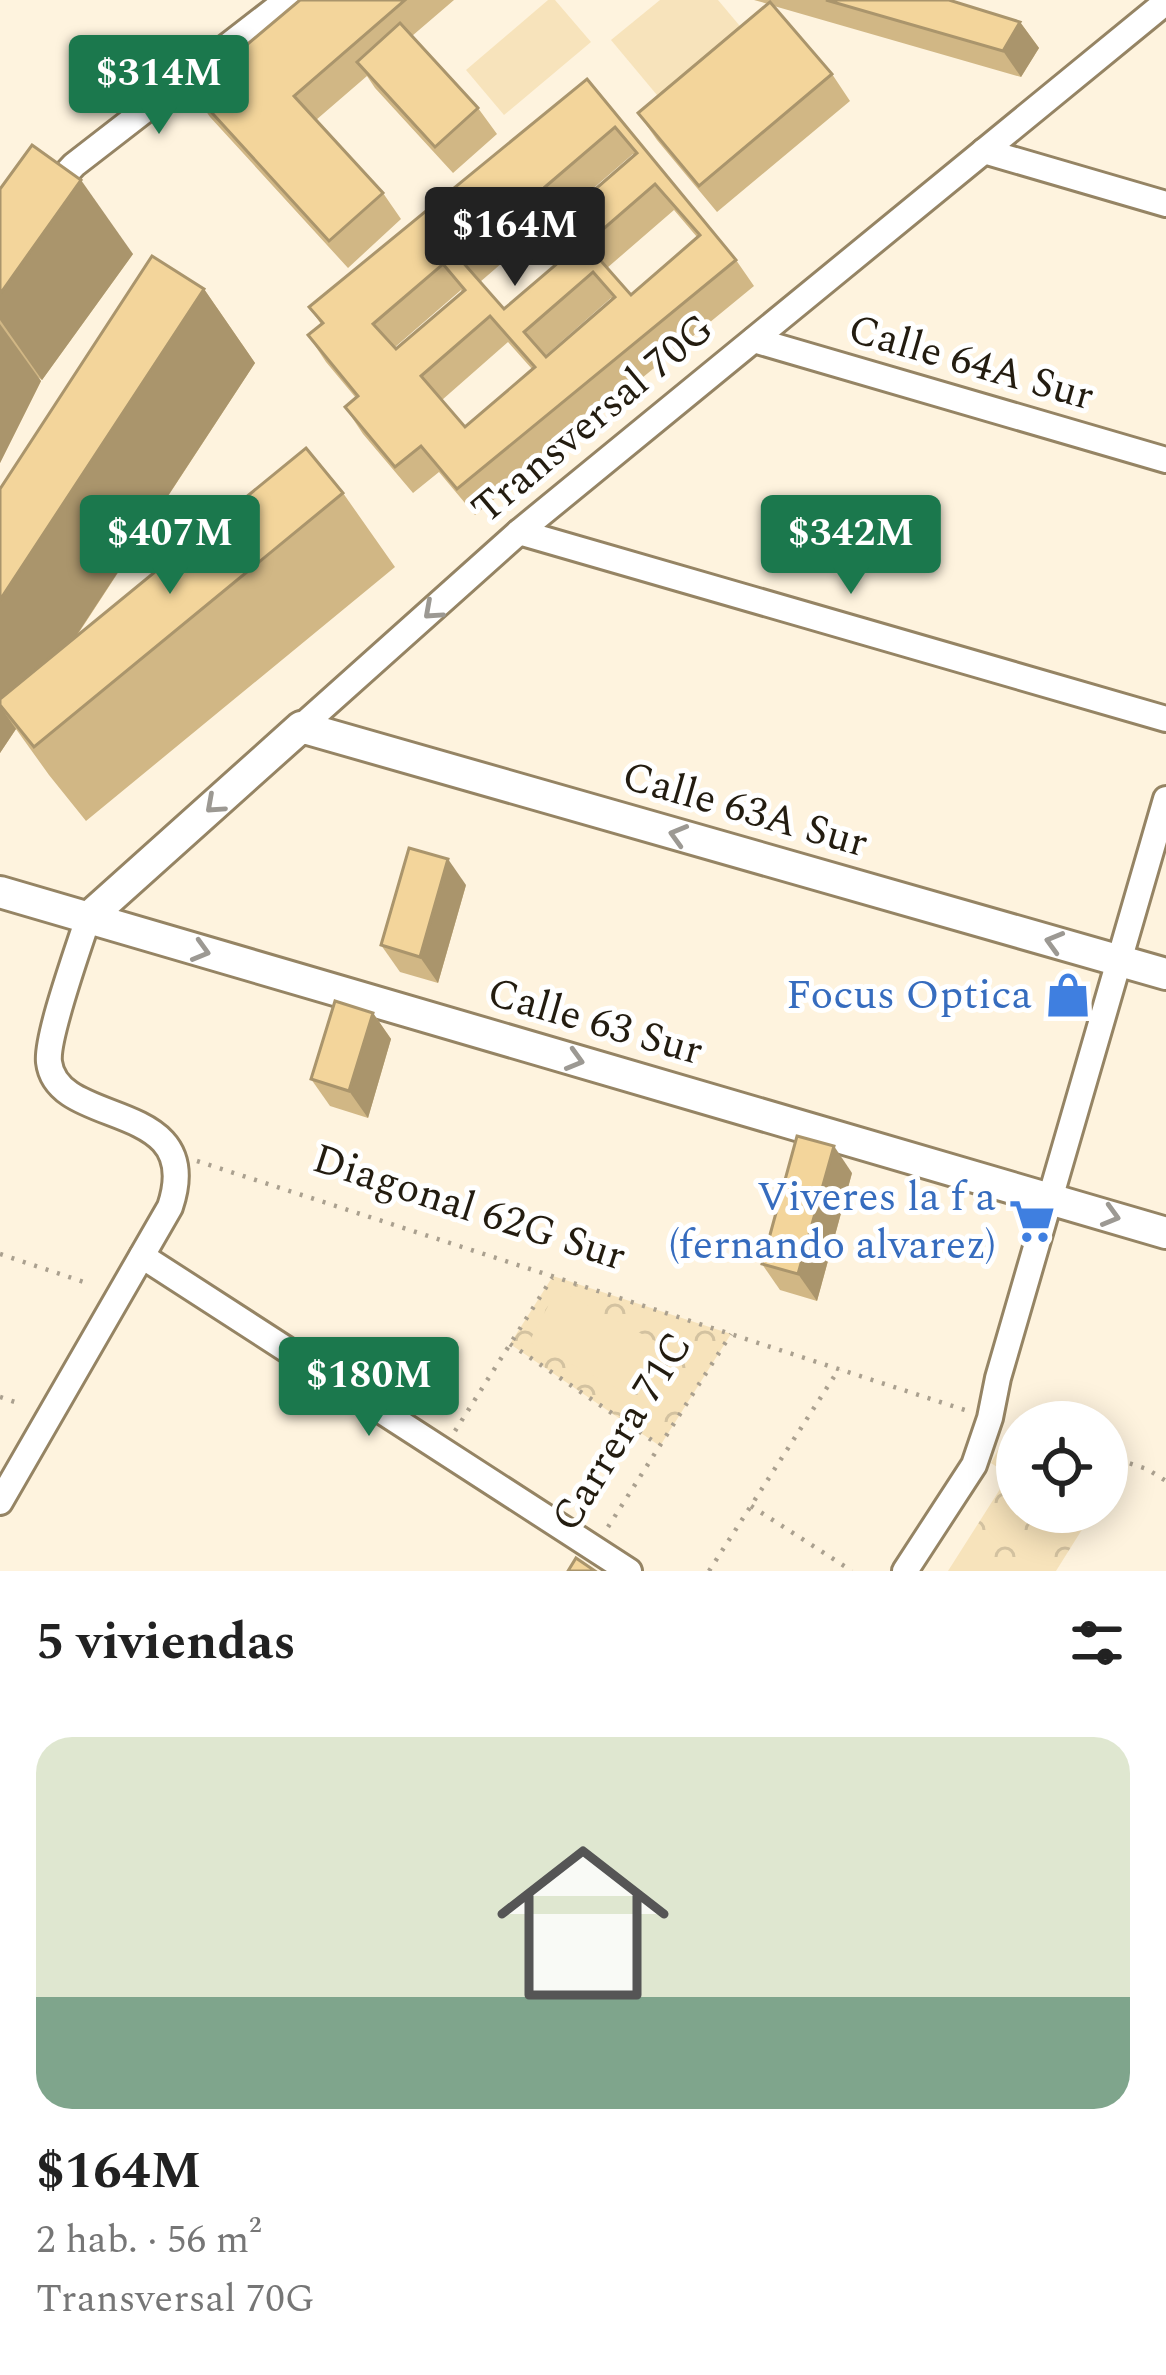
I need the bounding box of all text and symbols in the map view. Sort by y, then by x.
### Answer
pin: $314M [75,35,243,137]
text: $314M [96,44,222,103]
pin: $164M [431,187,599,289]
text: $164M [452,196,578,255]
street label: Transversal 70G [458,298,728,540]
street label: Calle 64A Sur [841,298,1101,428]
pin: $407M [86,495,254,597]
pin: $342M [767,495,935,597]
text: $407M [107,504,233,563]
text: $342M [788,504,914,563]
one-way arrow [425,597,446,618]
street label: Calle 63A Sur [615,745,875,875]
one-way arrow [207,791,228,812]
one-way arrow [669,824,690,849]
one-way arrow [1044,931,1065,956]
one-way arrow [190,936,211,961]
street label: Calle 63 Sur [480,961,710,1083]
place label: Focus Optica [786,964,1032,1027]
shop icon: Focus Optica [1043,970,1093,1020]
one-way arrow [564,1046,585,1071]
street label: Diagonal 62G Sur [304,1128,634,1288]
place label: Viveres la f a (fernando alvarez) [668,1166,996,1277]
supermarket icon: Viveres la f a (fernando alvarez) [1007,1196,1057,1246]
one-way arrow [1100,1202,1121,1227]
street label: Carrera 71C [536,1320,708,1544]
pin: $180M [285,1337,453,1439]
text: $180M [306,1346,432,1405]
map controls [996,1401,1128,1533]
button: locate [996,1401,1128,1533]
text: 5 viviendas [36,1604,296,1682]
icon: filters [1064,1610,1130,1676]
icon: home [475,1815,691,2031]
text: $164M [36,2133,201,2211]
text: 2 hab. · 56 m² [36,2211,262,2270]
text: Transversal 70G [36,2270,315,2329]

